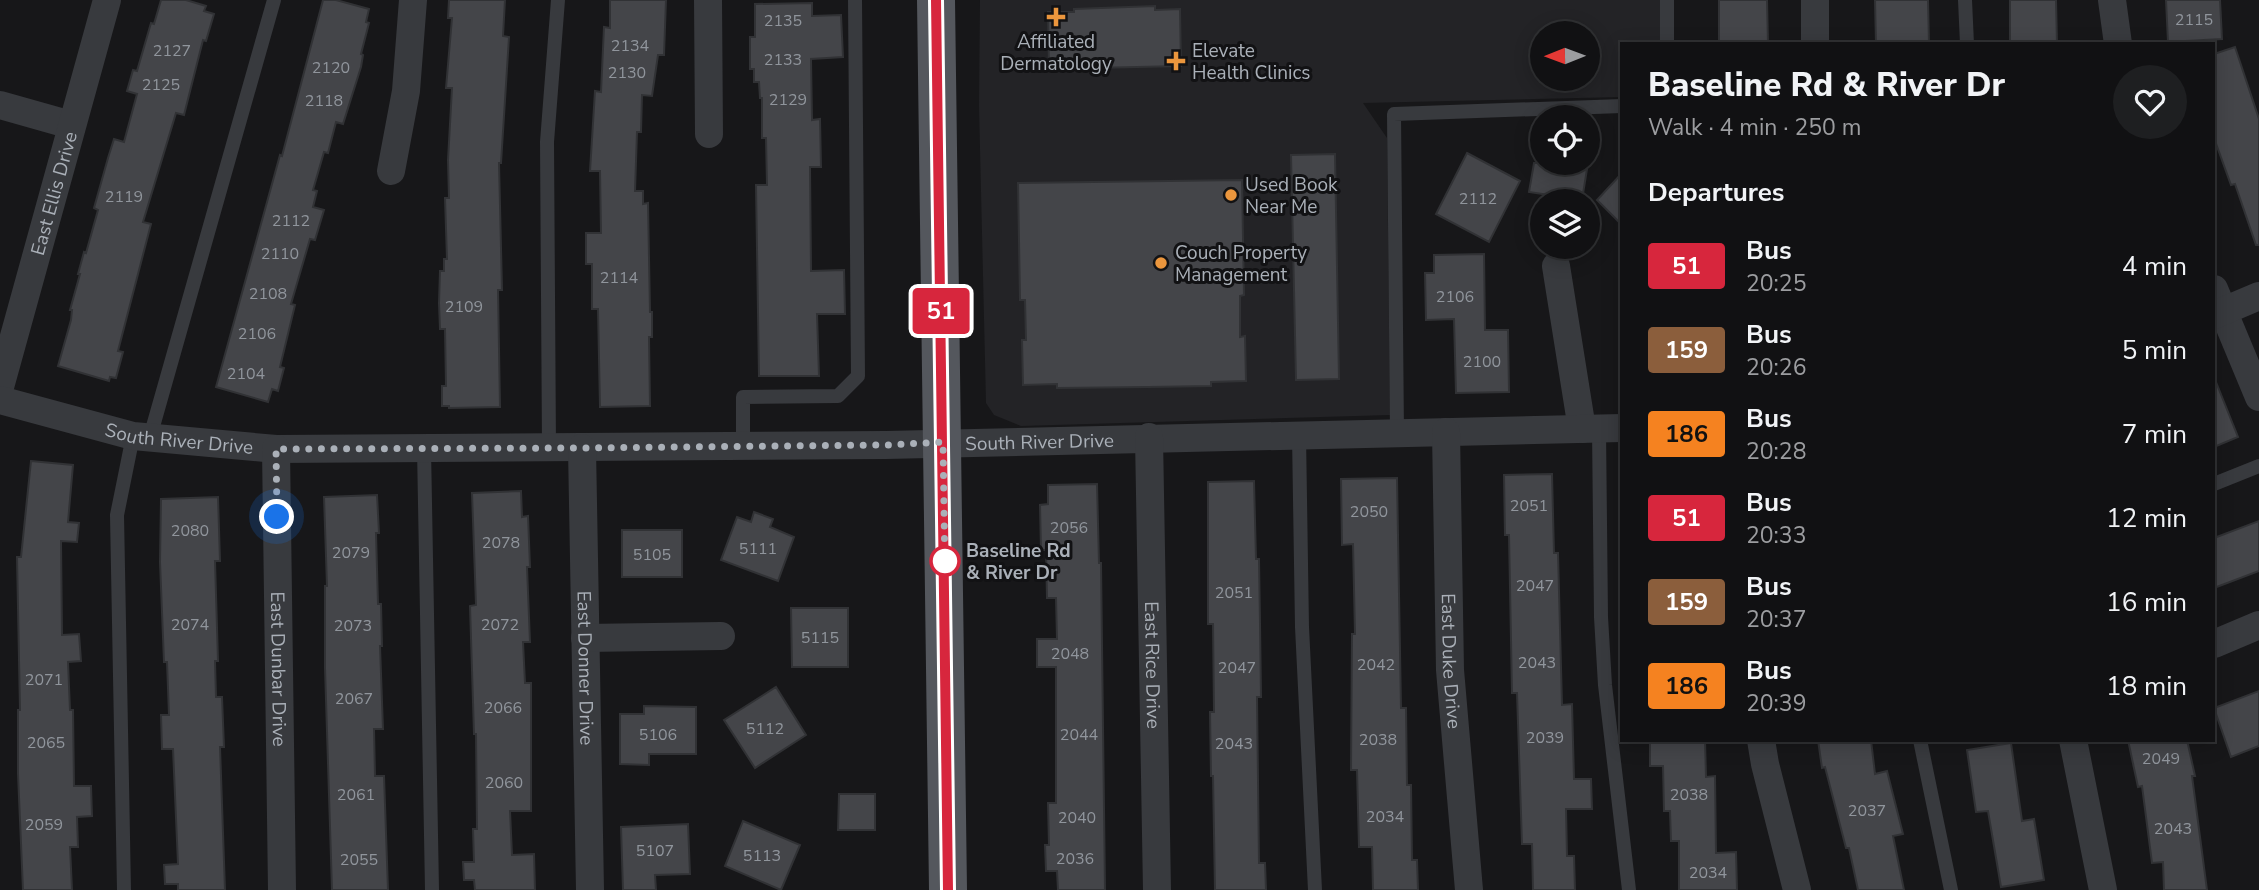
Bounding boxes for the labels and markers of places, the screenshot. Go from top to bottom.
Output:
marker: Affiliated Dermatology [1046,7,1066,27]
place label: Affiliated Dermatology [1000,29,1112,77]
place label: Elevate Health Clinics [1192,38,1310,86]
marker: Elevate Health Clinics [1166,51,1186,71]
place label: Used Book Near Me [1245,172,1338,220]
marker: Used Book Near Me [1223,187,1239,203]
place label: Couch Property Management [1175,240,1307,288]
marker: Couch Property Management [1153,255,1169,271]
place label: Baseline Rd & River Dr [966,538,1071,586]
marker: Baseline Rd & River Dr [930,546,960,576]

